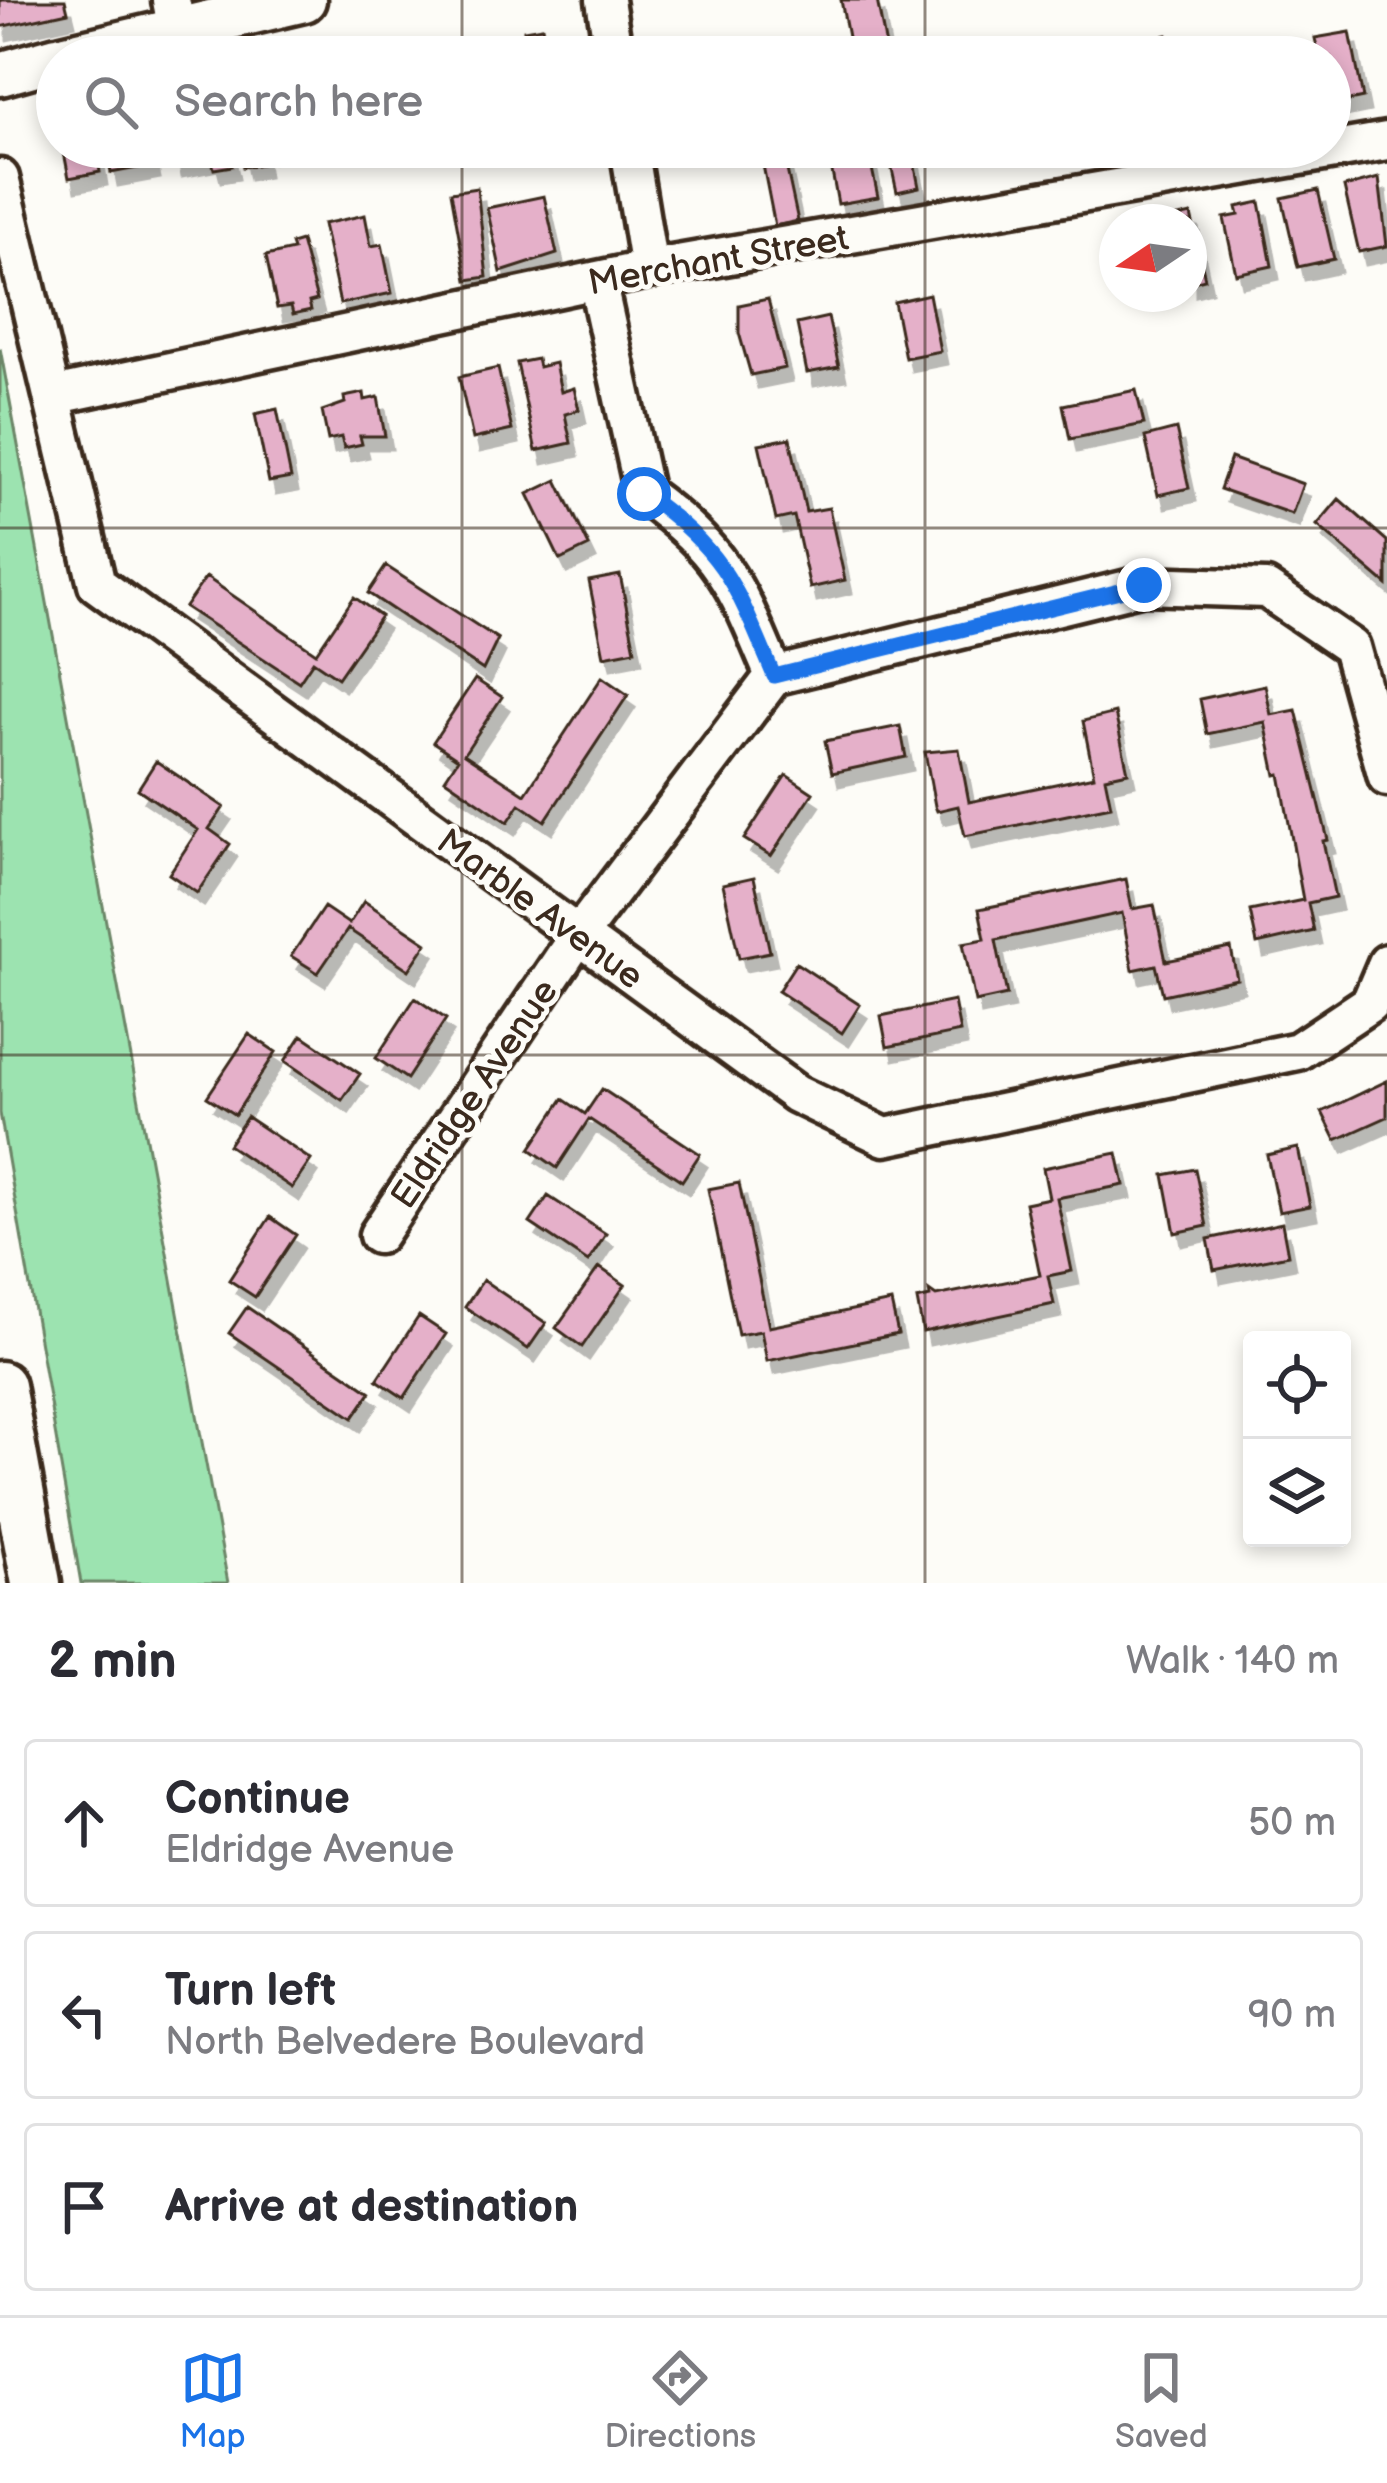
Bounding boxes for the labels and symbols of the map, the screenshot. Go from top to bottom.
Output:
north arrow [1099,204,1207,312]
street label: Merchant Street [585,217,852,305]
route start [617,467,671,521]
route end [1117,558,1171,612]
street label: Marble Avenue [428,821,651,999]
street label: Eldridge Avenue [383,972,568,1217]

